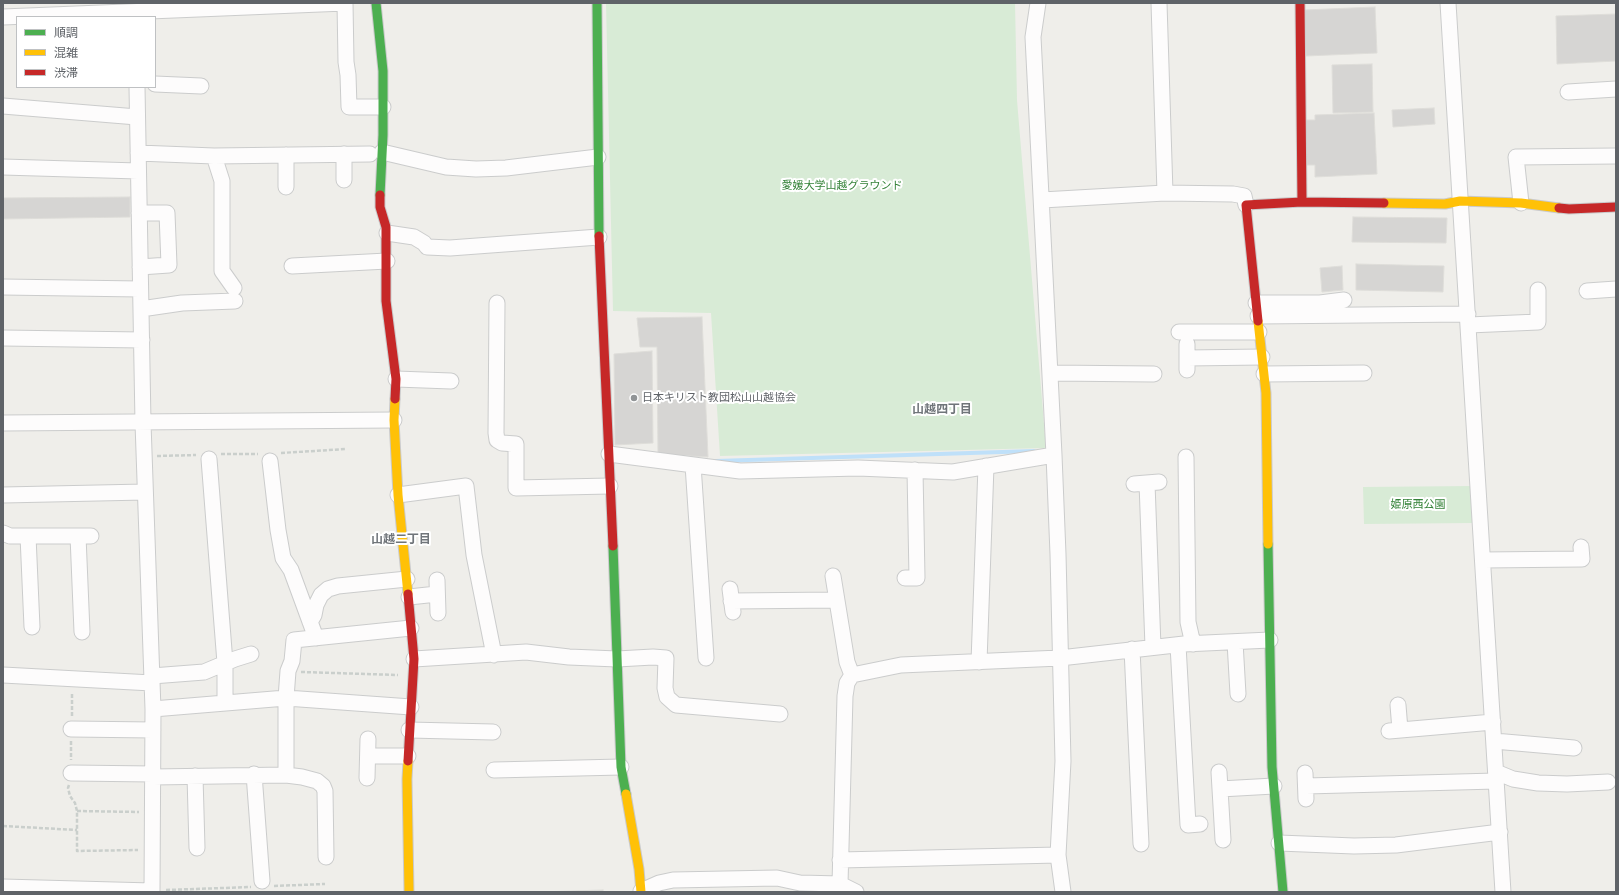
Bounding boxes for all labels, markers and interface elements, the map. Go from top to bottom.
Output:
legend [16,16,156,88]
text: 順調 [54,26,78,41]
text: 混雑 [54,46,78,61]
text: 渋滞 [54,66,78,81]
park label: 愛媛大学山越グラウンド [782,179,902,193]
place label: 日本キリスト教団松山山越協会 [642,391,796,405]
marker: 日本キリスト教団松山山越協会 [629,393,639,403]
district label: 山越四丁目 [912,403,972,417]
park label: 姫原西公園 [1391,498,1445,512]
district label: 山越二丁目 [371,533,431,547]

